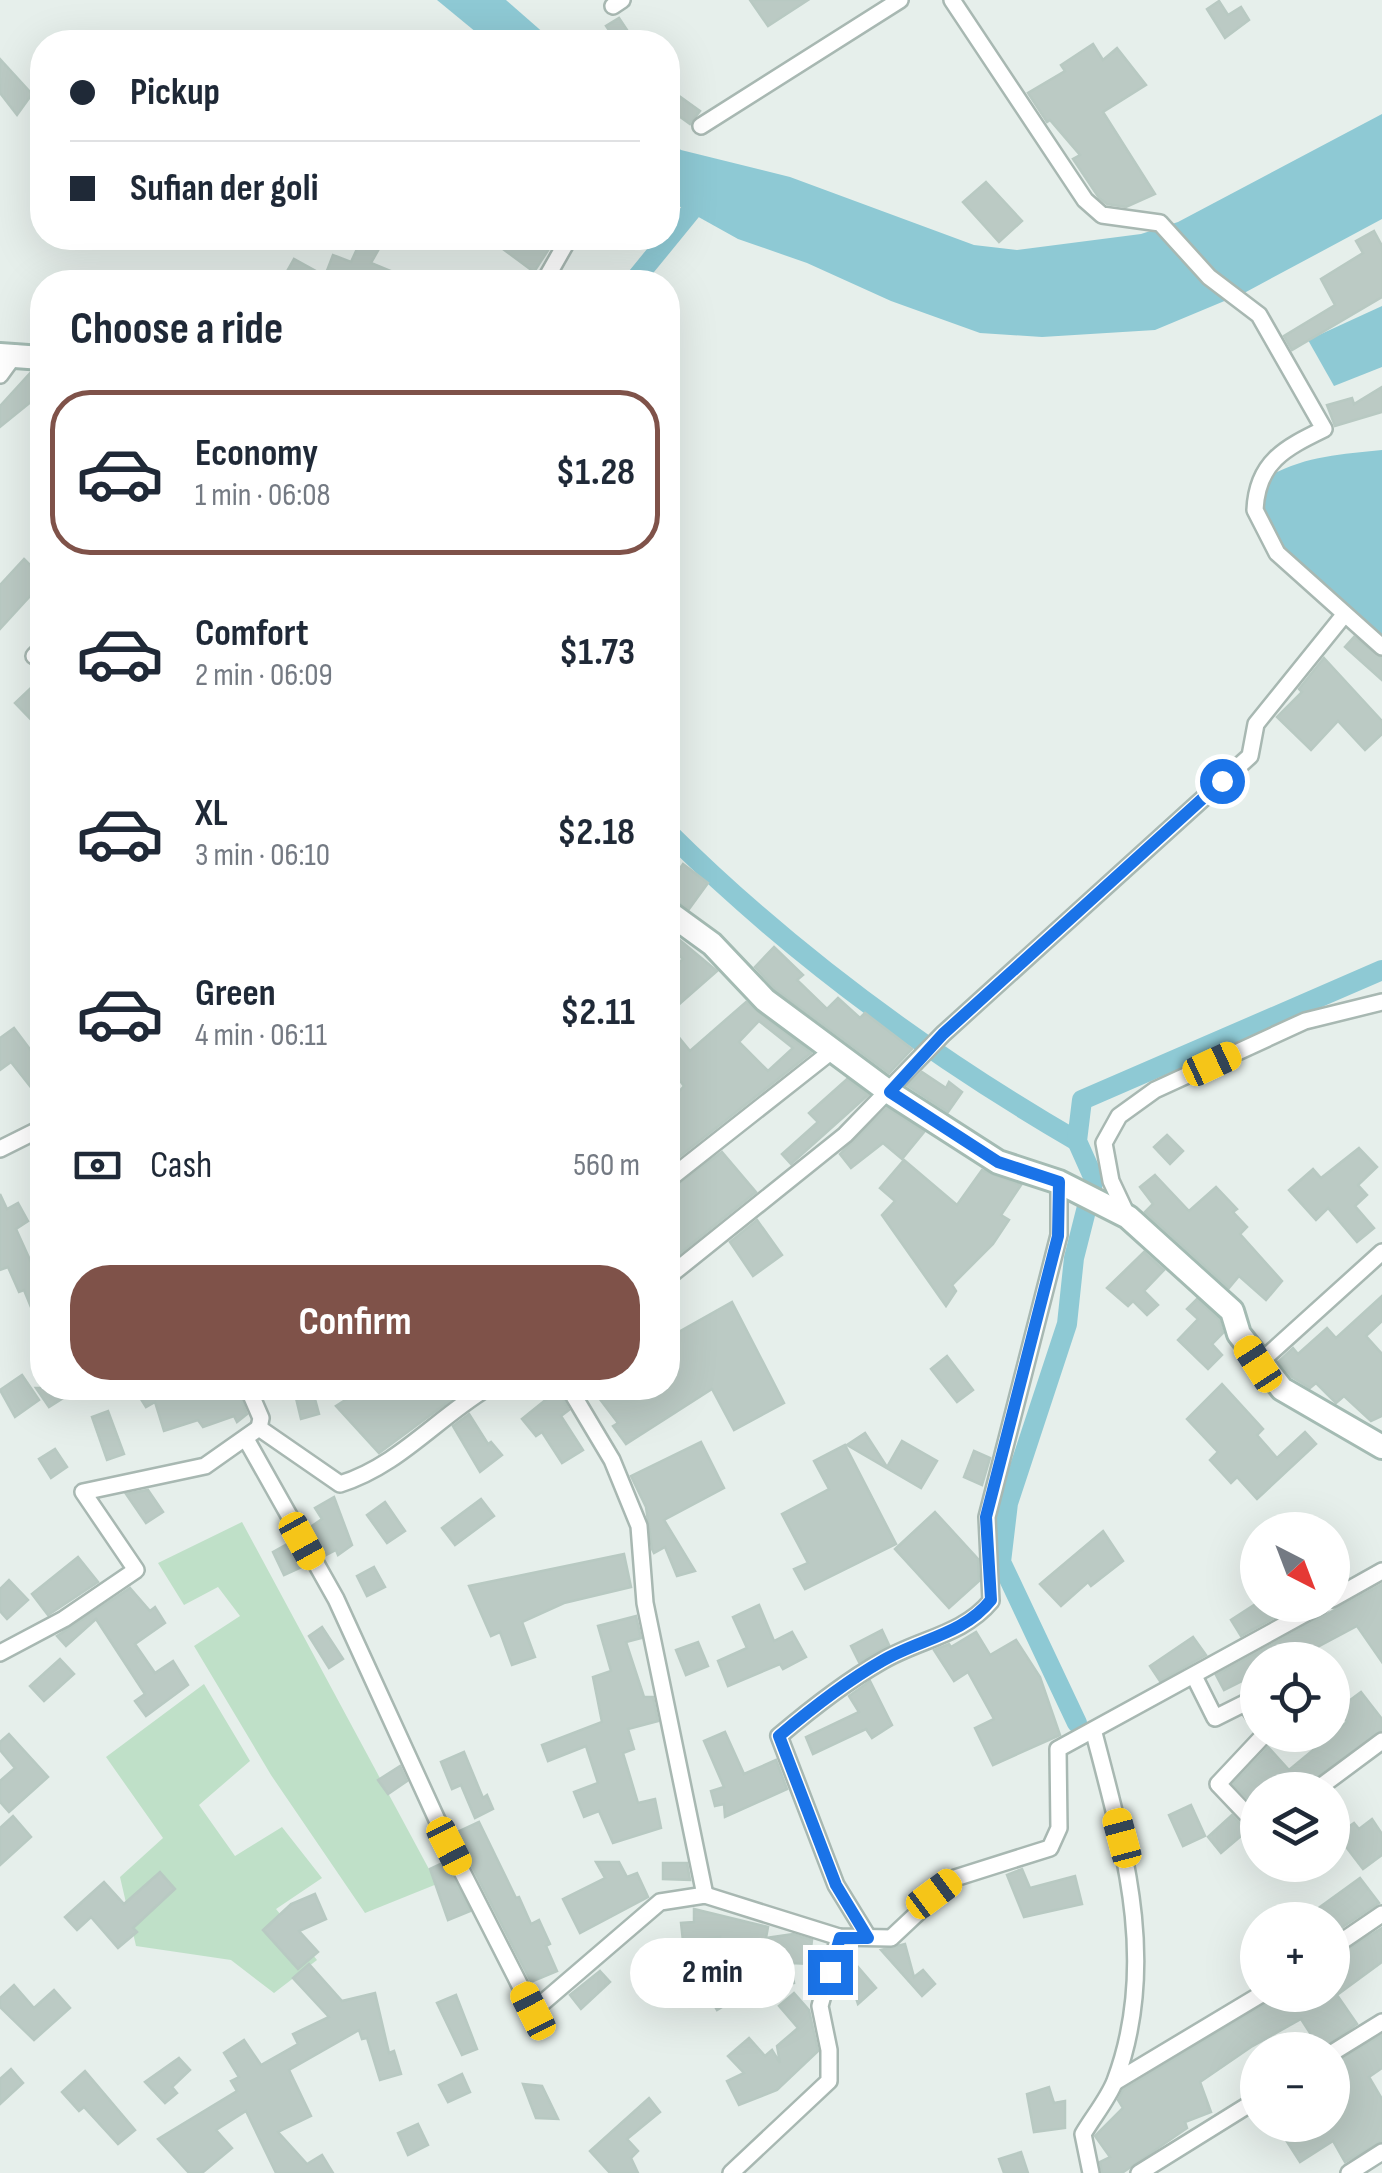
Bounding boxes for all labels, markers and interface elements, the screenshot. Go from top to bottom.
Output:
text: Pickup [130,70,220,115]
text: Sufian der goli [130,166,319,211]
text: Choose a ride [70,302,283,357]
icon: car [75,428,165,518]
text: Economy [195,431,318,476]
text: $1.28 [556,450,635,495]
text: 1 min · 06:08 [195,476,331,515]
icon: car [75,608,165,698]
text: Comfort [195,611,309,656]
text: $1.73 [559,630,635,675]
text: 2 min · 06:09 [195,656,333,695]
route start [1200,759,1245,804]
icon: car [75,788,165,878]
text: XL [195,791,228,836]
text: $2.18 [557,810,635,855]
text: 3 min · 06:10 [195,836,330,875]
icon: car [75,968,165,1058]
text: Green [195,971,276,1016]
text: $2.11 [560,990,635,1035]
text: 4 min · 06:11 [195,1016,327,1055]
car [1178,1038,1246,1090]
icon: cash [70,1138,125,1193]
text: Cash [150,1143,212,1188]
text: 560 m [573,1146,640,1185]
button: Confirm [70,1265,640,1380]
car [1229,1331,1287,1397]
car [274,1507,330,1575]
north arrow [1240,1512,1350,1622]
map controls [1240,1512,1350,2142]
button: locate [1240,1642,1350,1752]
button: layers [1240,1772,1350,1882]
car [1100,1805,1144,1871]
car [422,1812,476,1880]
car [901,1864,967,1924]
button: + [1240,1902,1350,2012]
callout: 2 min [630,1937,795,2007]
route end [808,1950,853,1995]
text: 2 min [682,1953,743,1992]
car [506,1977,560,2045]
button: − [1240,2032,1350,2142]

